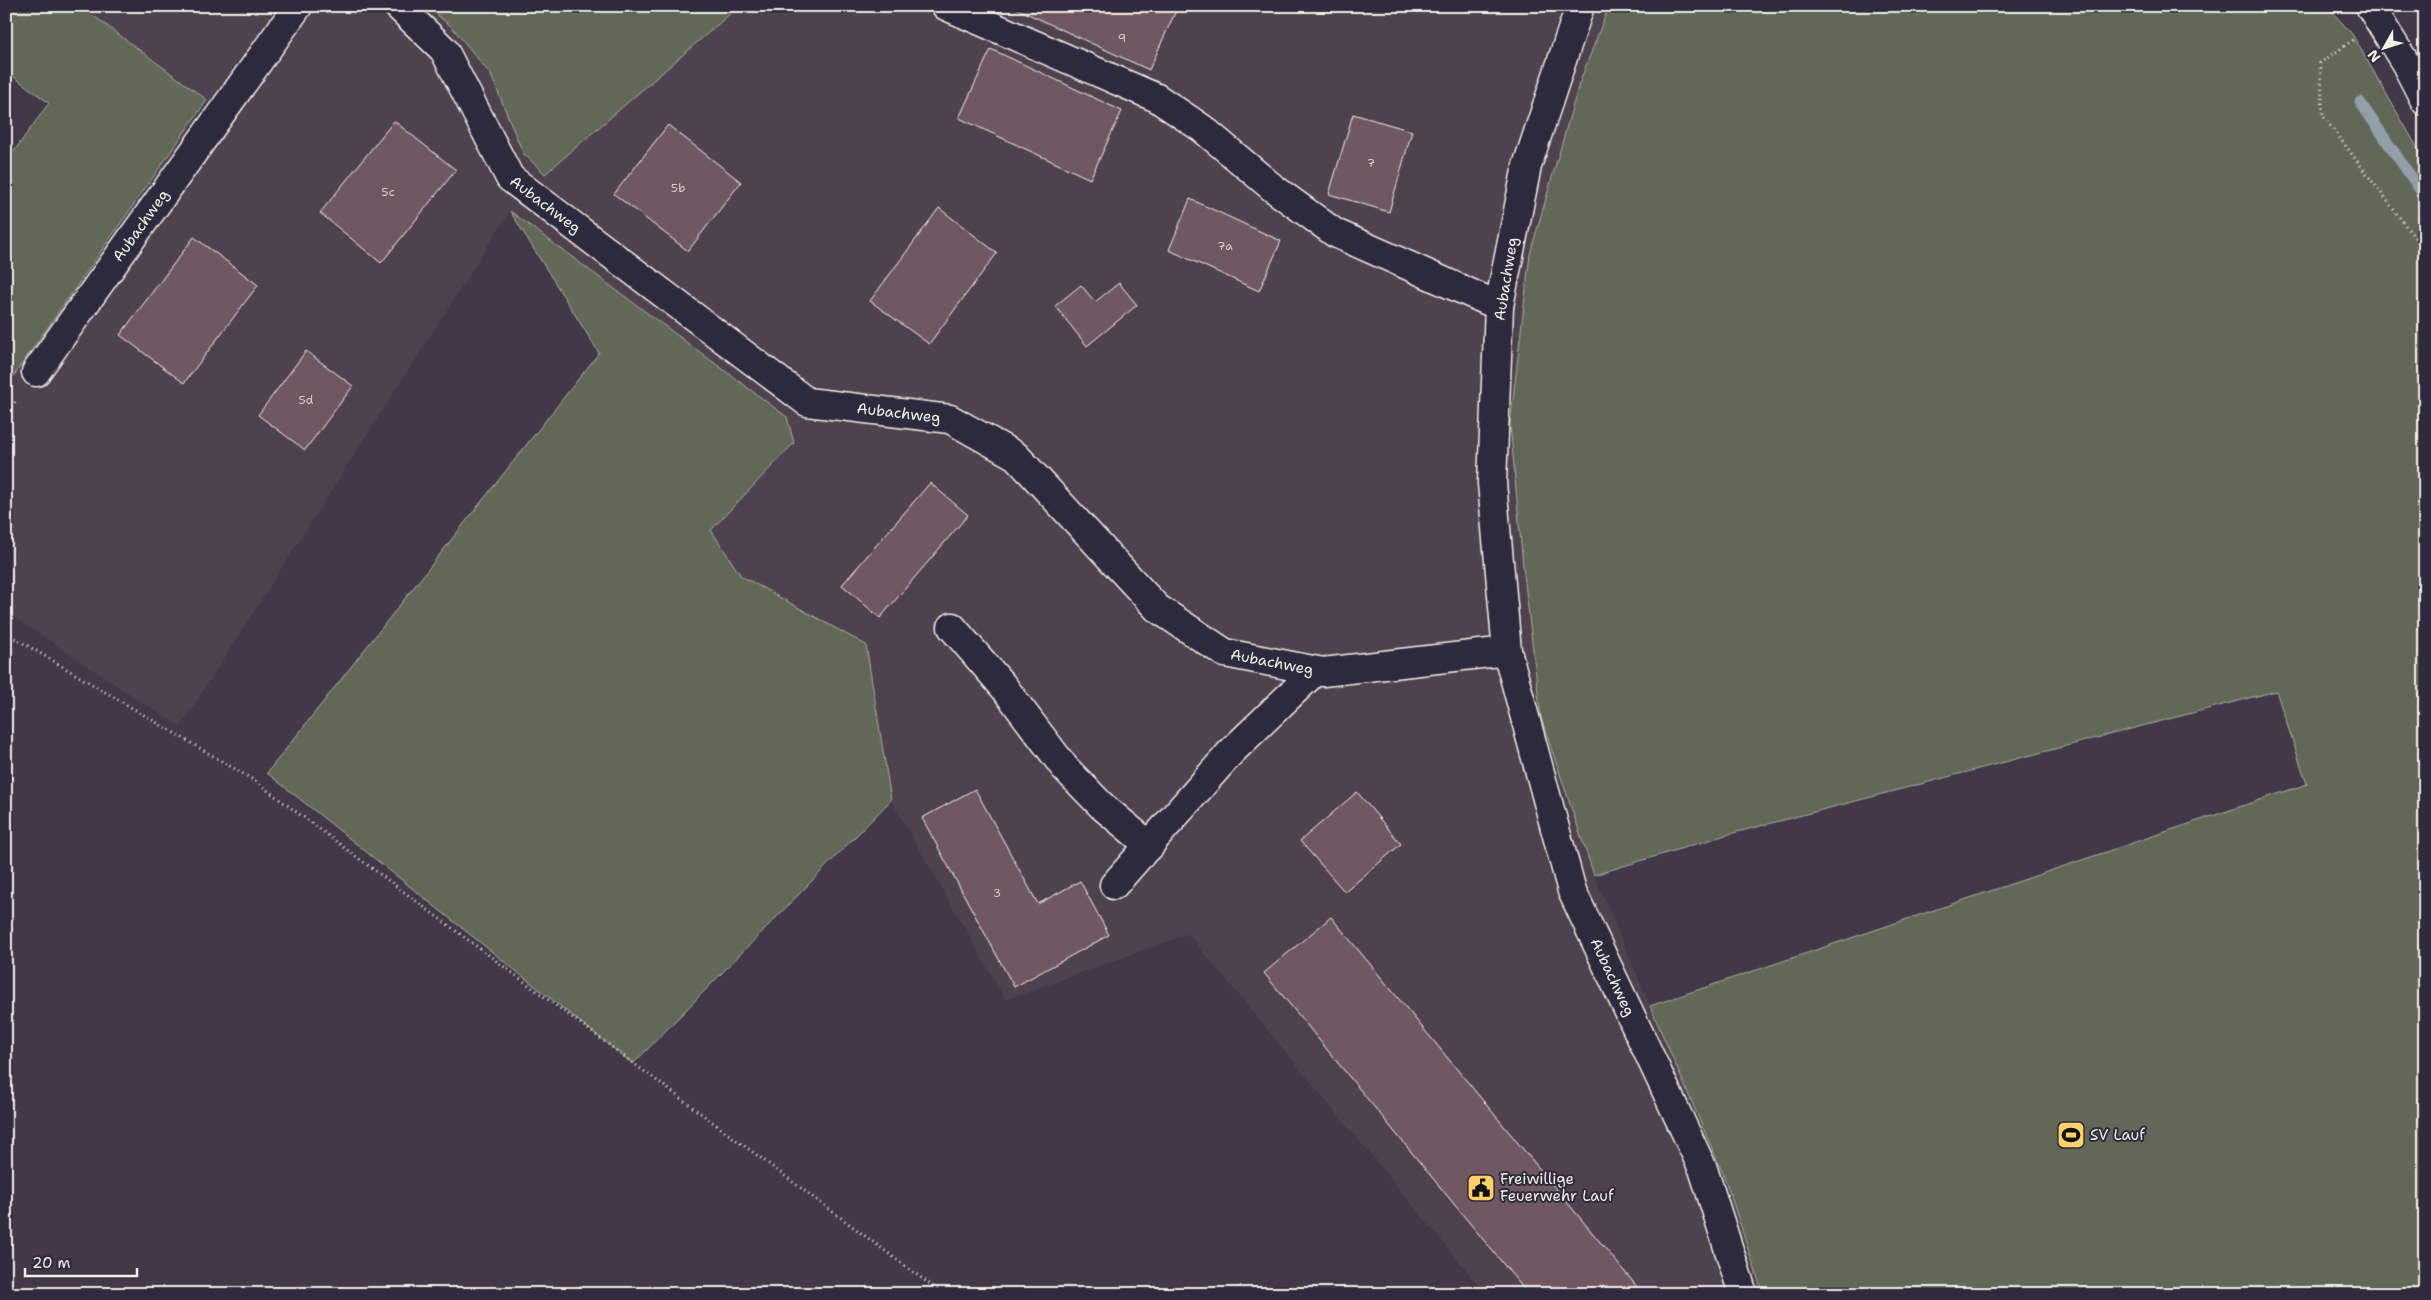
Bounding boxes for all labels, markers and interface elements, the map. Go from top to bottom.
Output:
north arrow [2358,22,2408,72]
house number: 9 [1118,30,1126,46]
text: N [2363,46,2384,66]
house number: 7 [1367,155,1375,171]
street label: Aubachweg [506,171,585,238]
house number: 5b [671,180,685,196]
house number: 5c [381,184,395,200]
street label: Aubachweg [108,186,173,266]
street label: Aubachweg [1490,236,1522,322]
house number: 7a [1217,238,1233,254]
house number: 5d [299,392,314,408]
street label: Aubachweg [856,398,942,428]
street label: Aubachweg [1229,644,1315,680]
house number: 3 [993,885,1001,901]
street label: Aubachweg [1586,935,1640,1019]
sports icon: SV Lauf [2056,1120,2086,1150]
place label: SV Lauf [2090,1125,2145,1145]
place label: Freiwillige Feuerwehr Lauf [1500,1169,1614,1206]
public building icon: Freiwillige Feuerwehr Lauf [1466,1173,1496,1203]
scale bar [25,1245,138,1277]
text: 20 m [32,1253,71,1273]

